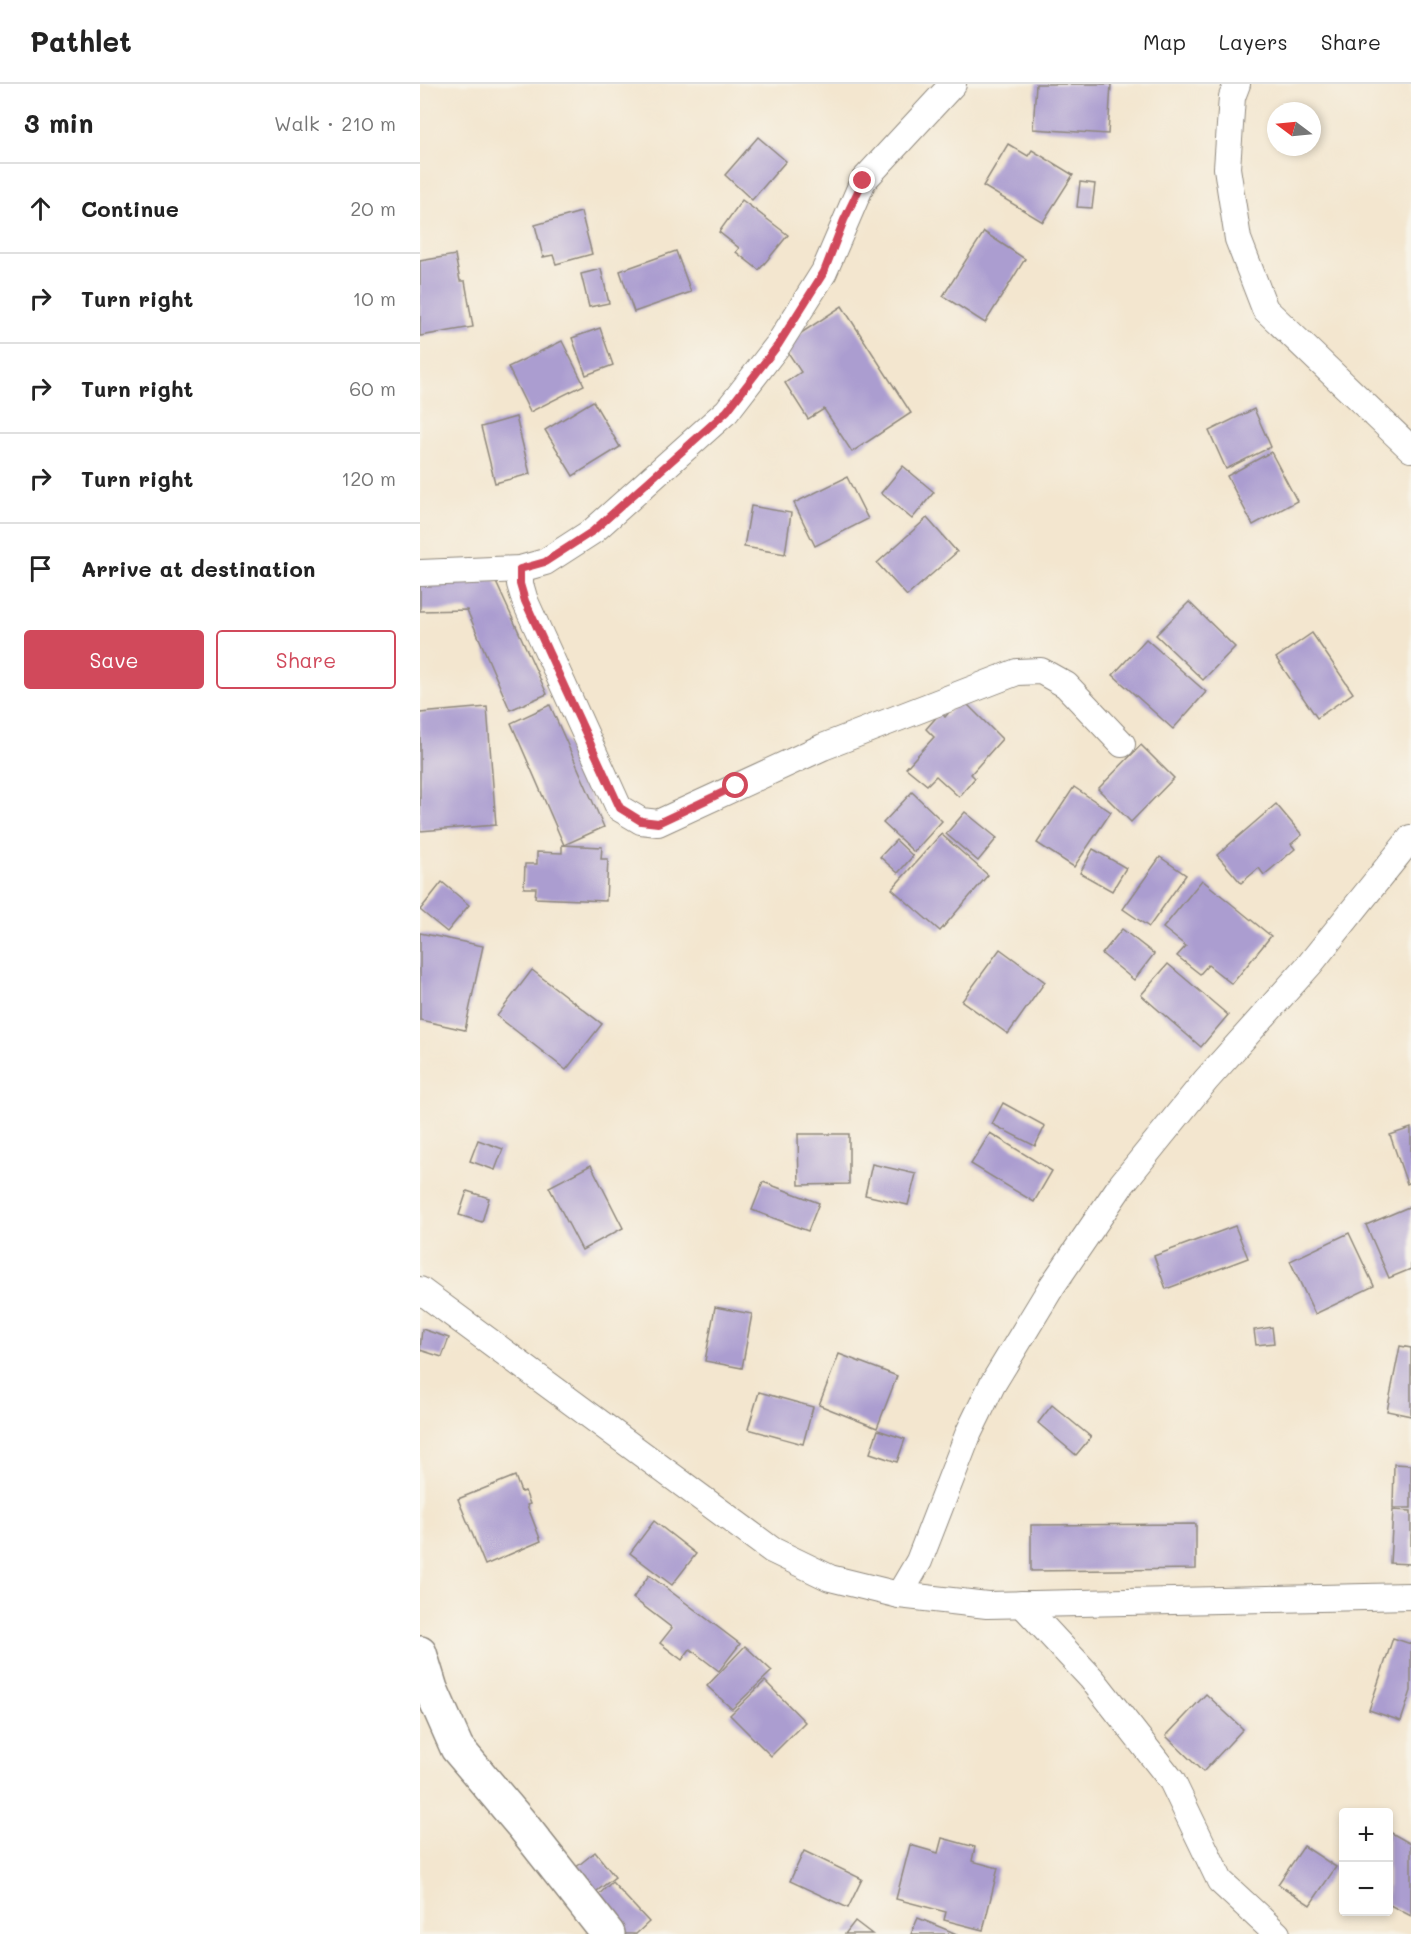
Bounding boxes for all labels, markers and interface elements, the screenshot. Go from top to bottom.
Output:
text: Pathlet [30,23,132,59]
text: Map [1143,28,1186,55]
text: Layers [1219,28,1288,55]
text: Share [1321,28,1381,55]
north arrow [1267,102,1321,156]
text: 3 min [24,106,93,140]
text: Walk · 210 m [274,110,396,136]
route end [849,167,875,193]
icon: ahead [24,192,57,225]
text: Continue [81,194,179,223]
text: 20 m [350,195,396,221]
icon: right [24,282,57,315]
text: Turn right [81,284,193,313]
text: 10 m [352,285,396,311]
icon: right [24,372,57,405]
text: Turn right [81,374,193,403]
text: 60 m [349,375,396,401]
icon: right [24,462,57,495]
text: Turn right [81,464,193,493]
text: 120 m [341,465,396,491]
icon: arrive [24,552,57,585]
text: Arrive at destination [81,554,316,583]
button: Save [24,630,204,689]
button: Share [216,630,396,689]
route start [722,772,748,798]
map controls [1339,1808,1393,1916]
button: + [1339,1808,1393,1862]
button: − [1339,1862,1393,1916]

